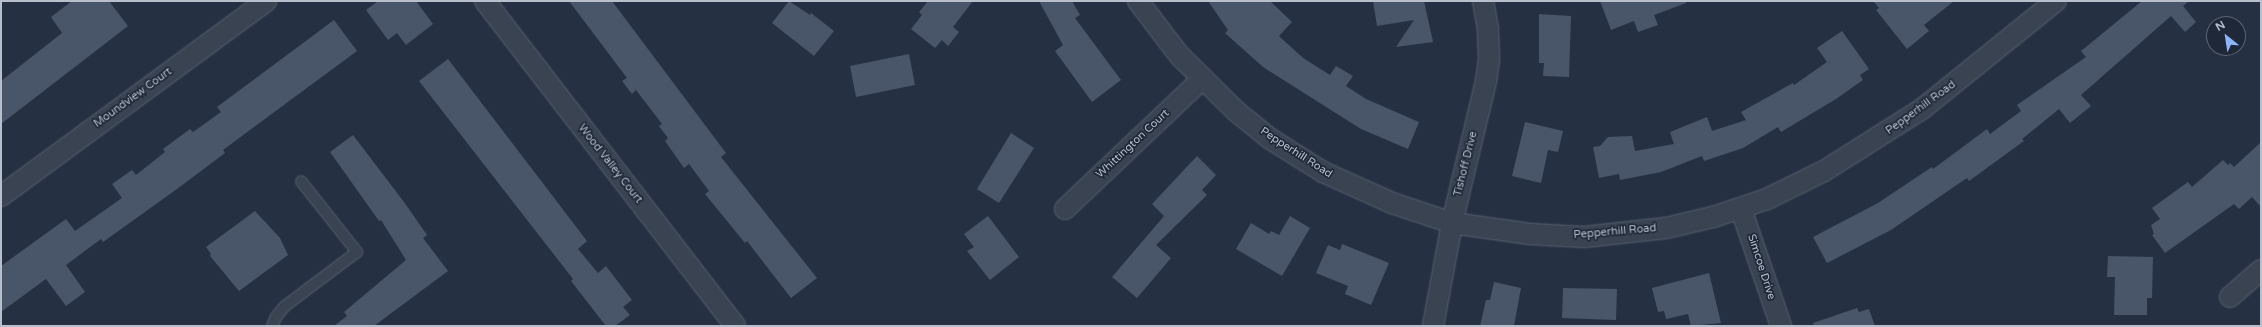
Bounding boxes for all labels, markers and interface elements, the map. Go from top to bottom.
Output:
north arrow [2206,16,2246,56]
text: N [2213,18,2227,34]
street label: Moundview Court [91,65,175,131]
street label: Pepperhill Road [1883,78,1959,138]
street label: Whittington Court [1094,107,1172,181]
street label: Wood Valley Court [575,122,645,206]
street label: Pepperhill Road [1258,125,1334,181]
street label: Tishoff Drive [1452,130,1480,198]
street label: Pepperhill Road [1573,222,1657,242]
street label: Simcoe Drive [1744,233,1778,301]

